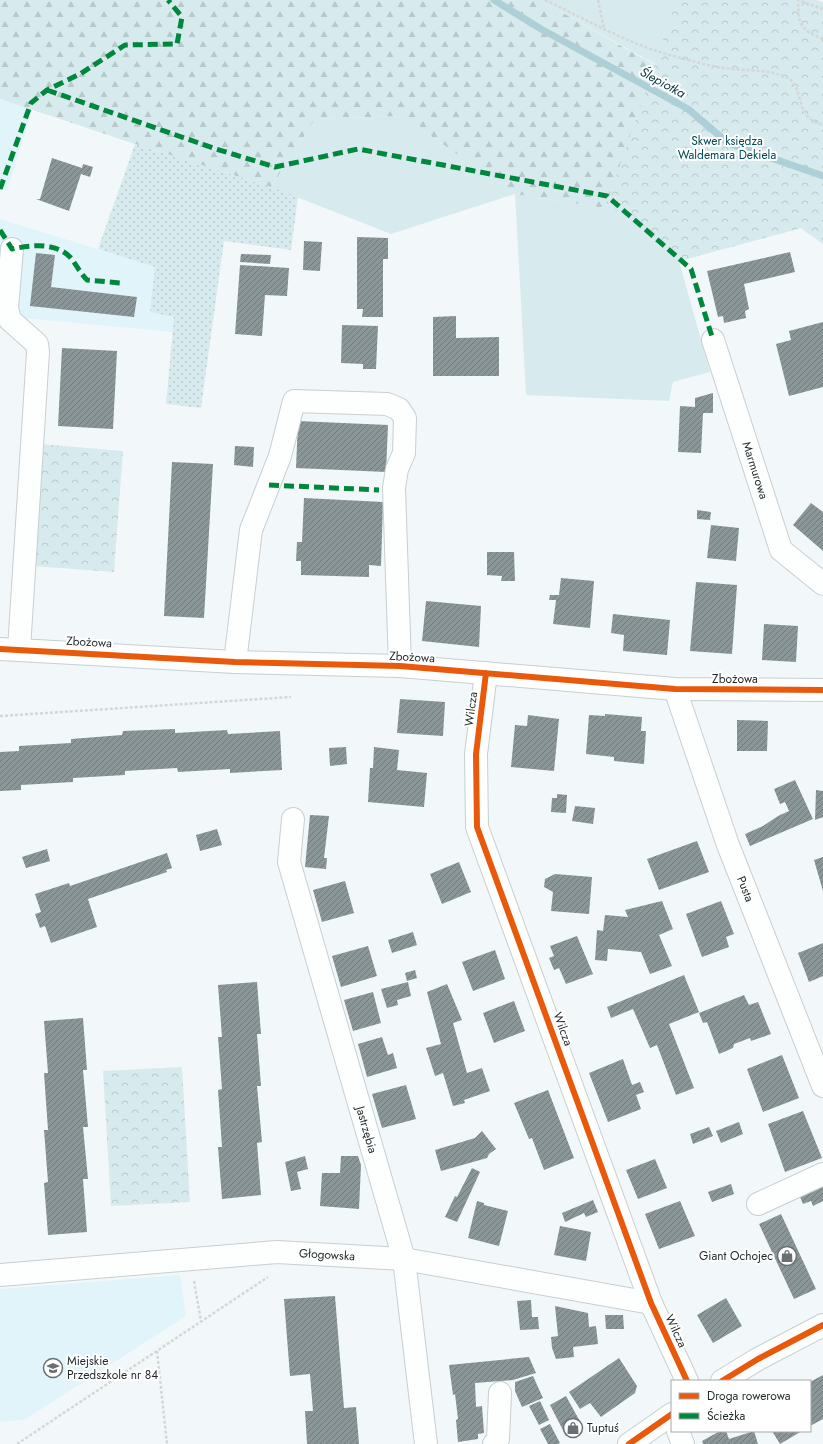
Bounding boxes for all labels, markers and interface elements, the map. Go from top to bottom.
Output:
water label: Ślepiotka [637,62,689,103]
park label: Skwer księdza Waldemara Dekiela [678,132,776,164]
street label: Marmurowa [737,439,773,502]
street label: Zbożowa [66,632,113,652]
street label: Zbożowa [389,647,436,667]
street label: Zbożowa [712,670,758,688]
street label: Wilcza [460,690,482,727]
street label: Pusta [732,873,759,905]
street label: Wilcza [549,1010,577,1049]
street label: Jastrzębia [351,1102,382,1156]
street label: Głogowska [299,1244,356,1265]
shop icon: Giant Ochojec [776,1245,798,1267]
place label: Giant Ochojec [699,1247,773,1265]
street label: Wilcza [660,1311,692,1351]
place label: Miejskie Przedszkole nr 84 [67,1352,158,1384]
school or university icon: Miejskie Przedszkole nr 84 [42,1357,64,1379]
legend [671,1380,811,1432]
text: Droga rowerowa [707,1387,791,1405]
text: Ścieżka [707,1407,745,1425]
shop icon: Tuptuś [562,1417,584,1439]
place label: Tuptuś [587,1419,619,1437]

